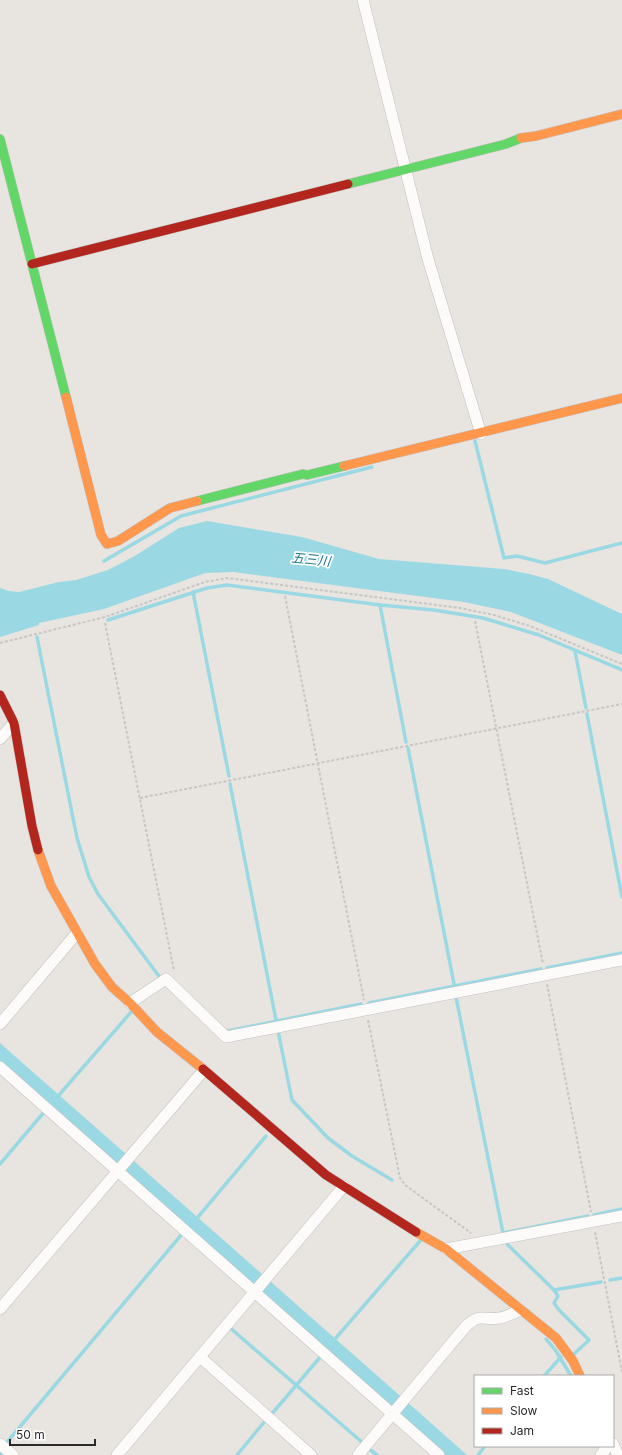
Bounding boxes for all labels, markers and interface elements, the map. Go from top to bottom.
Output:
water label: 五三川 [291,549,333,569]
legend [474,1375,614,1447]
text: Fast [510,1383,534,1398]
text: Slow [510,1403,538,1418]
scale bar [10,1421,95,1447]
text: Jam [510,1423,534,1438]
text: 50 m [16,1427,45,1442]

